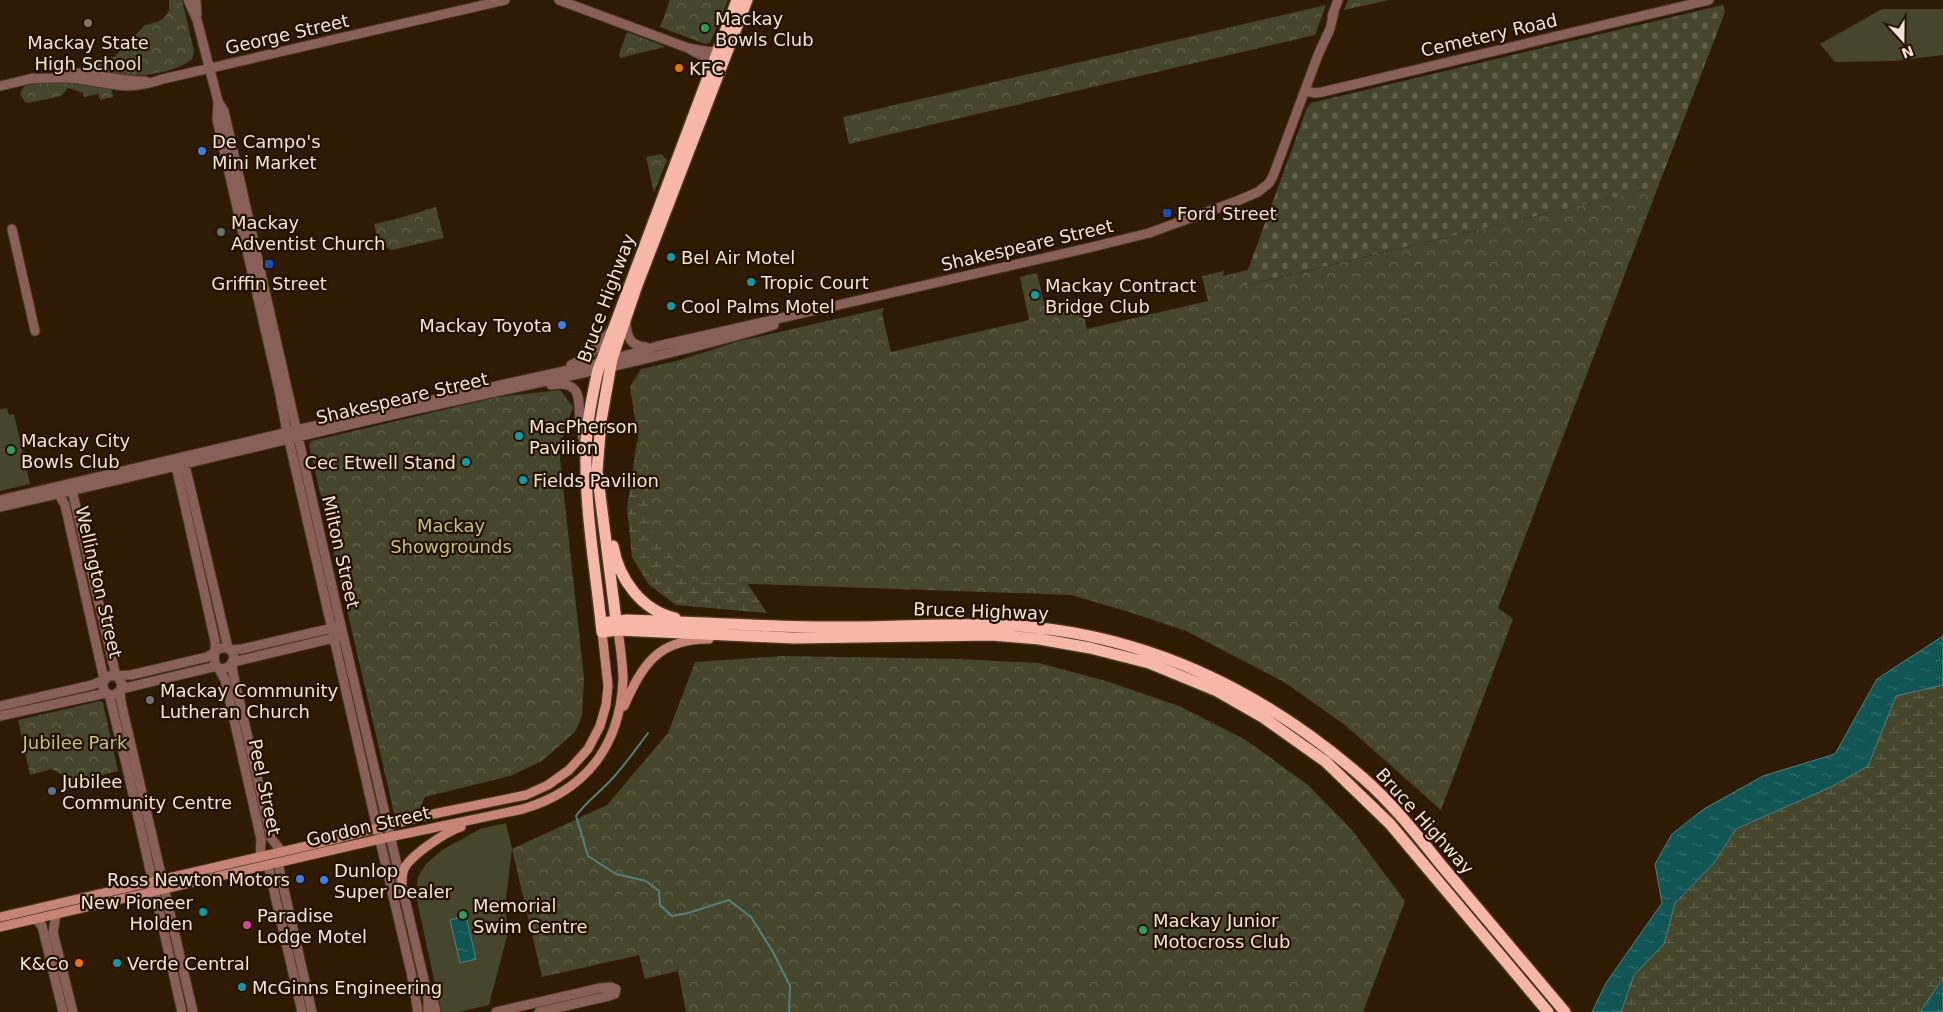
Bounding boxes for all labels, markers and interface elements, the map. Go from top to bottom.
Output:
place label: Mackay Bowls Club [715,8,814,50]
street label: Cemetery Road [1419,9,1559,61]
street label: George Street [223,10,351,58]
north arrow [1878,15,1928,65]
marker: Mackay State High School [82,17,94,29]
marker: Mackay Bowls Club [699,22,711,34]
place label: Mackay State High School [27,32,149,74]
text: N [1899,43,1916,62]
place label: KFC [689,58,724,79]
marker: KFC [673,62,685,74]
place label: De Campo's Mini Market [212,131,321,173]
marker: De Campo's Mini Market [196,145,208,157]
place label: Ford Street [1177,203,1277,224]
marker: Ford Street [1161,207,1173,219]
place label: Mackay Adventist Church [231,212,385,254]
street label: Shakespeare Street [939,215,1115,275]
marker: Mackay Adventist Church [215,226,227,238]
street label: Bruce Highway [573,230,639,365]
place label: Bel Air Motel [681,247,795,268]
marker: Bel Air Motel [665,251,677,263]
marker: Griffin Street [263,258,275,270]
place label: Tropic Court [760,272,869,293]
place label: Griffin Street [211,273,327,294]
place label: Mackay Contract Bridge Club [1045,275,1196,317]
marker: Tropic Court [745,276,757,288]
marker: Mackay Contract Bridge Club [1029,289,1041,301]
place label: Cool Palms Motel [681,296,835,317]
marker: Cool Palms Motel [665,300,677,312]
place label: Mackay Toyota [419,315,552,336]
marker: Mackay Toyota [556,319,568,331]
street label: Shakespeare Street [314,368,490,428]
place label: MacPherson Pavilion [529,416,638,458]
place label: Mackay City Bowls Club [21,430,131,472]
marker: MacPherson Pavilion [513,430,525,442]
marker: Mackay City Bowls Club [5,444,17,456]
place label: Cec Etwell Stand [304,452,456,473]
marker: Cec Etwell Stand [460,456,472,468]
place label: Fields Pavilion [533,470,659,491]
marker: Fields Pavilion [517,474,529,486]
street label: Milton Street [318,493,364,611]
street label: Wellington Street [71,504,127,660]
park label: Mackay Showgrounds [390,515,512,557]
street label: Bruce Highway [913,598,1049,624]
place label: Mackay Community Lutheran Church [160,680,338,722]
marker: Mackay Community Lutheran Church [144,694,156,706]
park label: Jubilee Park [22,732,128,753]
street label: Peel Street [245,737,285,837]
street label: Bruce Highway [1372,764,1478,879]
place label: Jubilee Community Centre [61,771,232,813]
marker: Jubilee Community Centre [46,785,58,797]
street label: Gordon Street [304,802,432,850]
place label: Dunlop Super Dealer [334,860,452,902]
place label: Ross Newton Motors [107,869,290,890]
marker: Ross Newton Motors [294,873,306,885]
marker: Dunlop Super Dealer [318,874,330,886]
place label: New Pioneer Holden [81,892,194,934]
place label: Memorial Swim Centre [473,895,588,937]
place label: Paradise Lodge Motel [257,905,367,947]
marker: New Pioneer Holden [197,906,209,918]
marker: Memorial Swim Centre [457,909,469,921]
place label: Mackay Junior Motocross Club [1153,910,1290,952]
marker: Paradise Lodge Motel [241,919,253,931]
marker: Mackay Junior Motocross Club [1137,924,1149,936]
place label: K&Co [20,953,69,974]
place label: Verde Central [127,953,250,974]
marker: K&Co [73,957,85,969]
marker: Verde Central [111,957,123,969]
place label: McGinns Engineering [252,977,442,998]
marker: McGinns Engineering [236,981,248,993]

